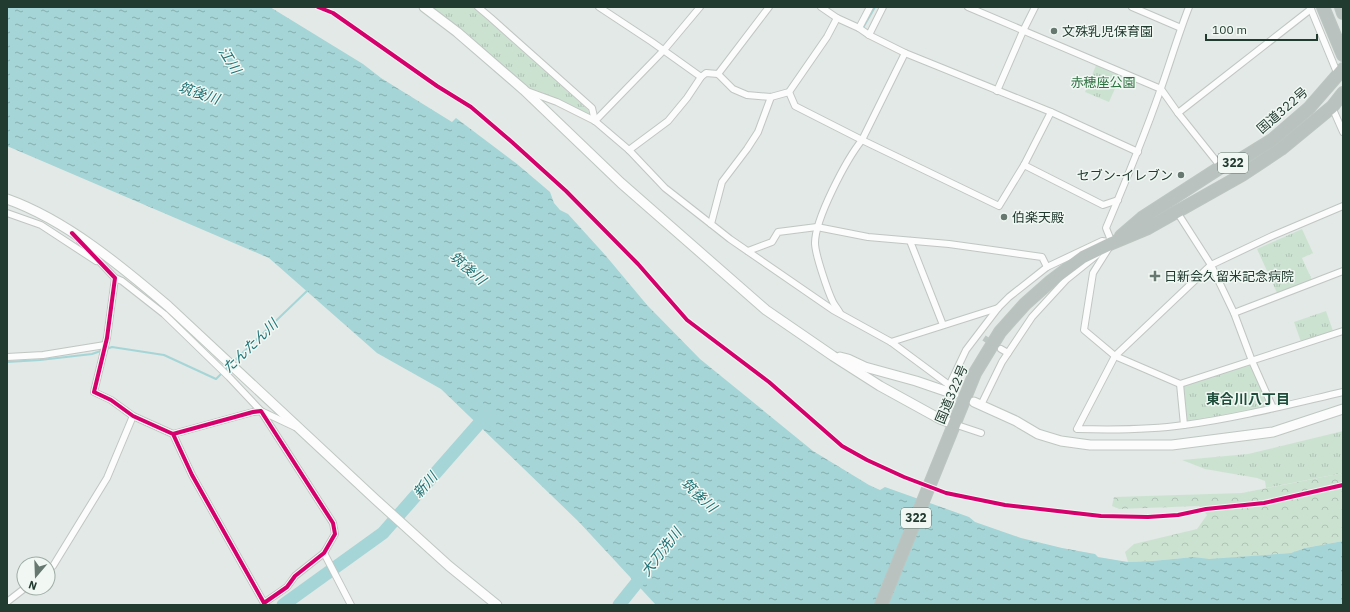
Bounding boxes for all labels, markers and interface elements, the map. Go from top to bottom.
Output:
scale bar [1206,16,1317,42]
text: 100 m [1212,22,1247,37]
place label: 文殊乳児保育園 [1062,23,1153,40]
marker: 文殊乳児保育園 [1049,26,1059,36]
water label: 江川 [215,43,246,78]
park label: 赤穂座公園 [1070,74,1136,91]
water label: 筑後川 [176,78,224,109]
street label: 国道322号 [1253,83,1311,137]
road number: 322 [1218,153,1248,173]
place label: セブン-イレブン [1077,167,1173,184]
marker: セブン-イレブン [1176,170,1186,180]
place label: 伯楽天殿 [1012,209,1064,226]
marker: 伯楽天殿 [999,212,1009,222]
water label: 筑後川 [446,247,491,290]
place label: 日新会久留米記念病院 [1164,268,1294,285]
marker: 日新会久留米記念病院 [1149,270,1161,282]
water label: たんたん川 [219,314,283,377]
street label: 国道322号 [931,362,971,426]
district label: 東合川八丁目 [1206,390,1290,408]
water label: 新川 [409,467,442,501]
water label: 筑後川 [678,474,722,517]
road number: 322 [901,508,931,528]
water label: 大刀洗川 [637,523,687,580]
north arrow [16,556,56,596]
text: N [27,578,39,593]

